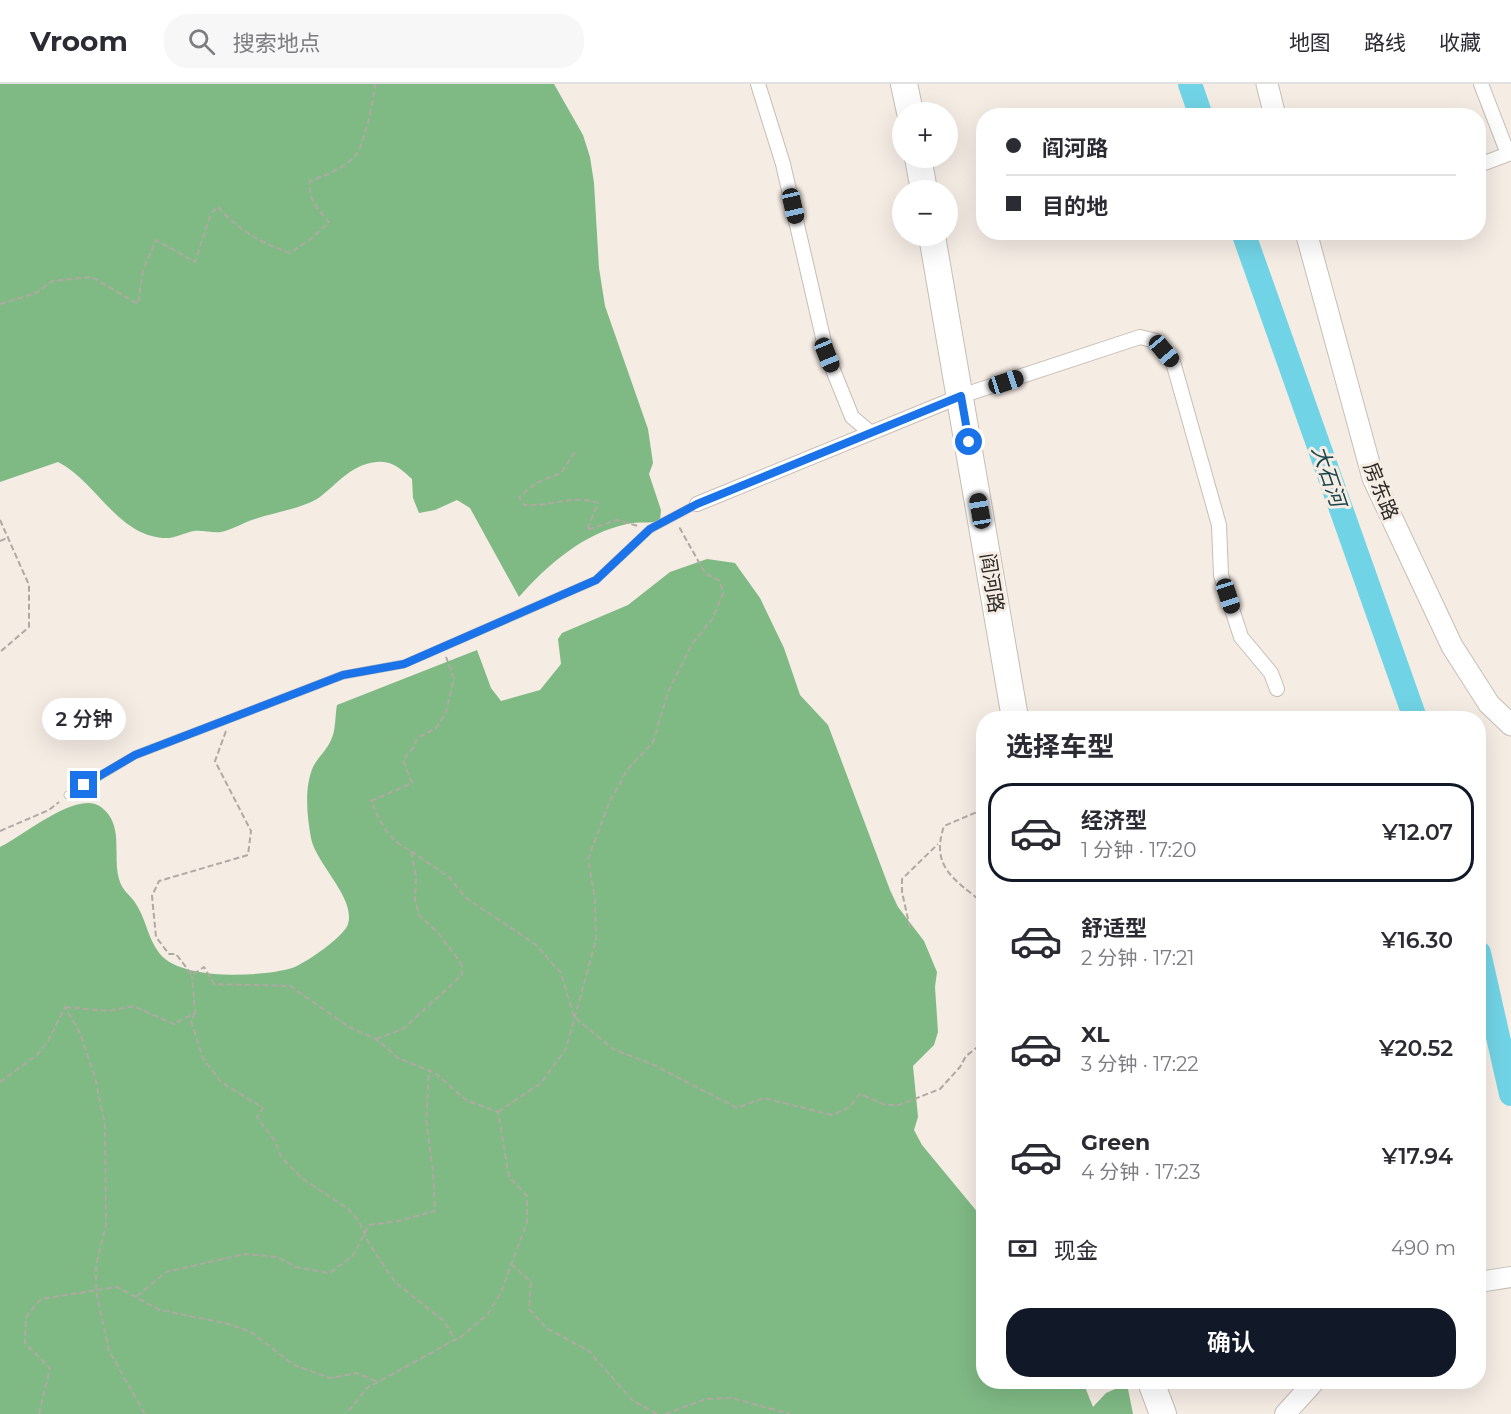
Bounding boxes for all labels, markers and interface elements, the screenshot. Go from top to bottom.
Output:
search box [164,14,584,68]
text: Vroom [30,24,128,58]
icon: search [185,25,218,58]
text: 搜索地点 [233,30,321,57]
text: 地图 [1289,30,1331,55]
text: 路线 [1364,30,1406,55]
text: 收藏 [1439,30,1481,55]
map controls [892,102,958,246]
button: + [892,102,958,168]
text: 阎河路 [1042,135,1108,162]
button: − [892,180,958,246]
car [780,186,806,226]
text: 目的地 [1042,193,1108,220]
car [1146,331,1182,371]
car [812,335,842,375]
car [986,368,1026,396]
route start [955,428,982,455]
water label: 大石河 [1307,442,1352,514]
street label: 房东路 [1359,459,1403,523]
car [968,492,992,530]
street label: 阎河路 [975,551,1009,615]
car [1214,576,1242,616]
callout: 2 分钟 [42,698,126,740]
text: 2 分钟 [55,707,113,731]
text: 选择车型 [1006,730,1114,763]
route end [70,771,97,798]
icon: car [1009,806,1063,860]
text: 经济型 [1081,807,1147,834]
text: ¥12.07 [1382,819,1453,846]
text: 1 分钟 · 17:20 [1081,838,1196,862]
icon: car [1009,914,1063,968]
text: 舒适型 [1081,915,1147,942]
text: ¥16.30 [1381,927,1453,954]
text: 2 分钟 · 17:21 [1081,946,1195,970]
text: XL [1081,1021,1110,1048]
icon: car [1009,1022,1063,1076]
text: ¥20.52 [1379,1035,1453,1062]
text: 3 分钟 · 17:22 [1081,1052,1199,1076]
text: Green [1081,1129,1150,1156]
icon: car [1009,1130,1063,1184]
text: ¥17.94 [1382,1143,1453,1170]
text: 4 分钟 · 17:23 [1081,1160,1200,1184]
icon: cash [1006,1232,1039,1265]
text: 490 m [1391,1236,1456,1260]
text: 现金 [1054,1237,1098,1264]
button: 确认 [1006,1308,1456,1377]

